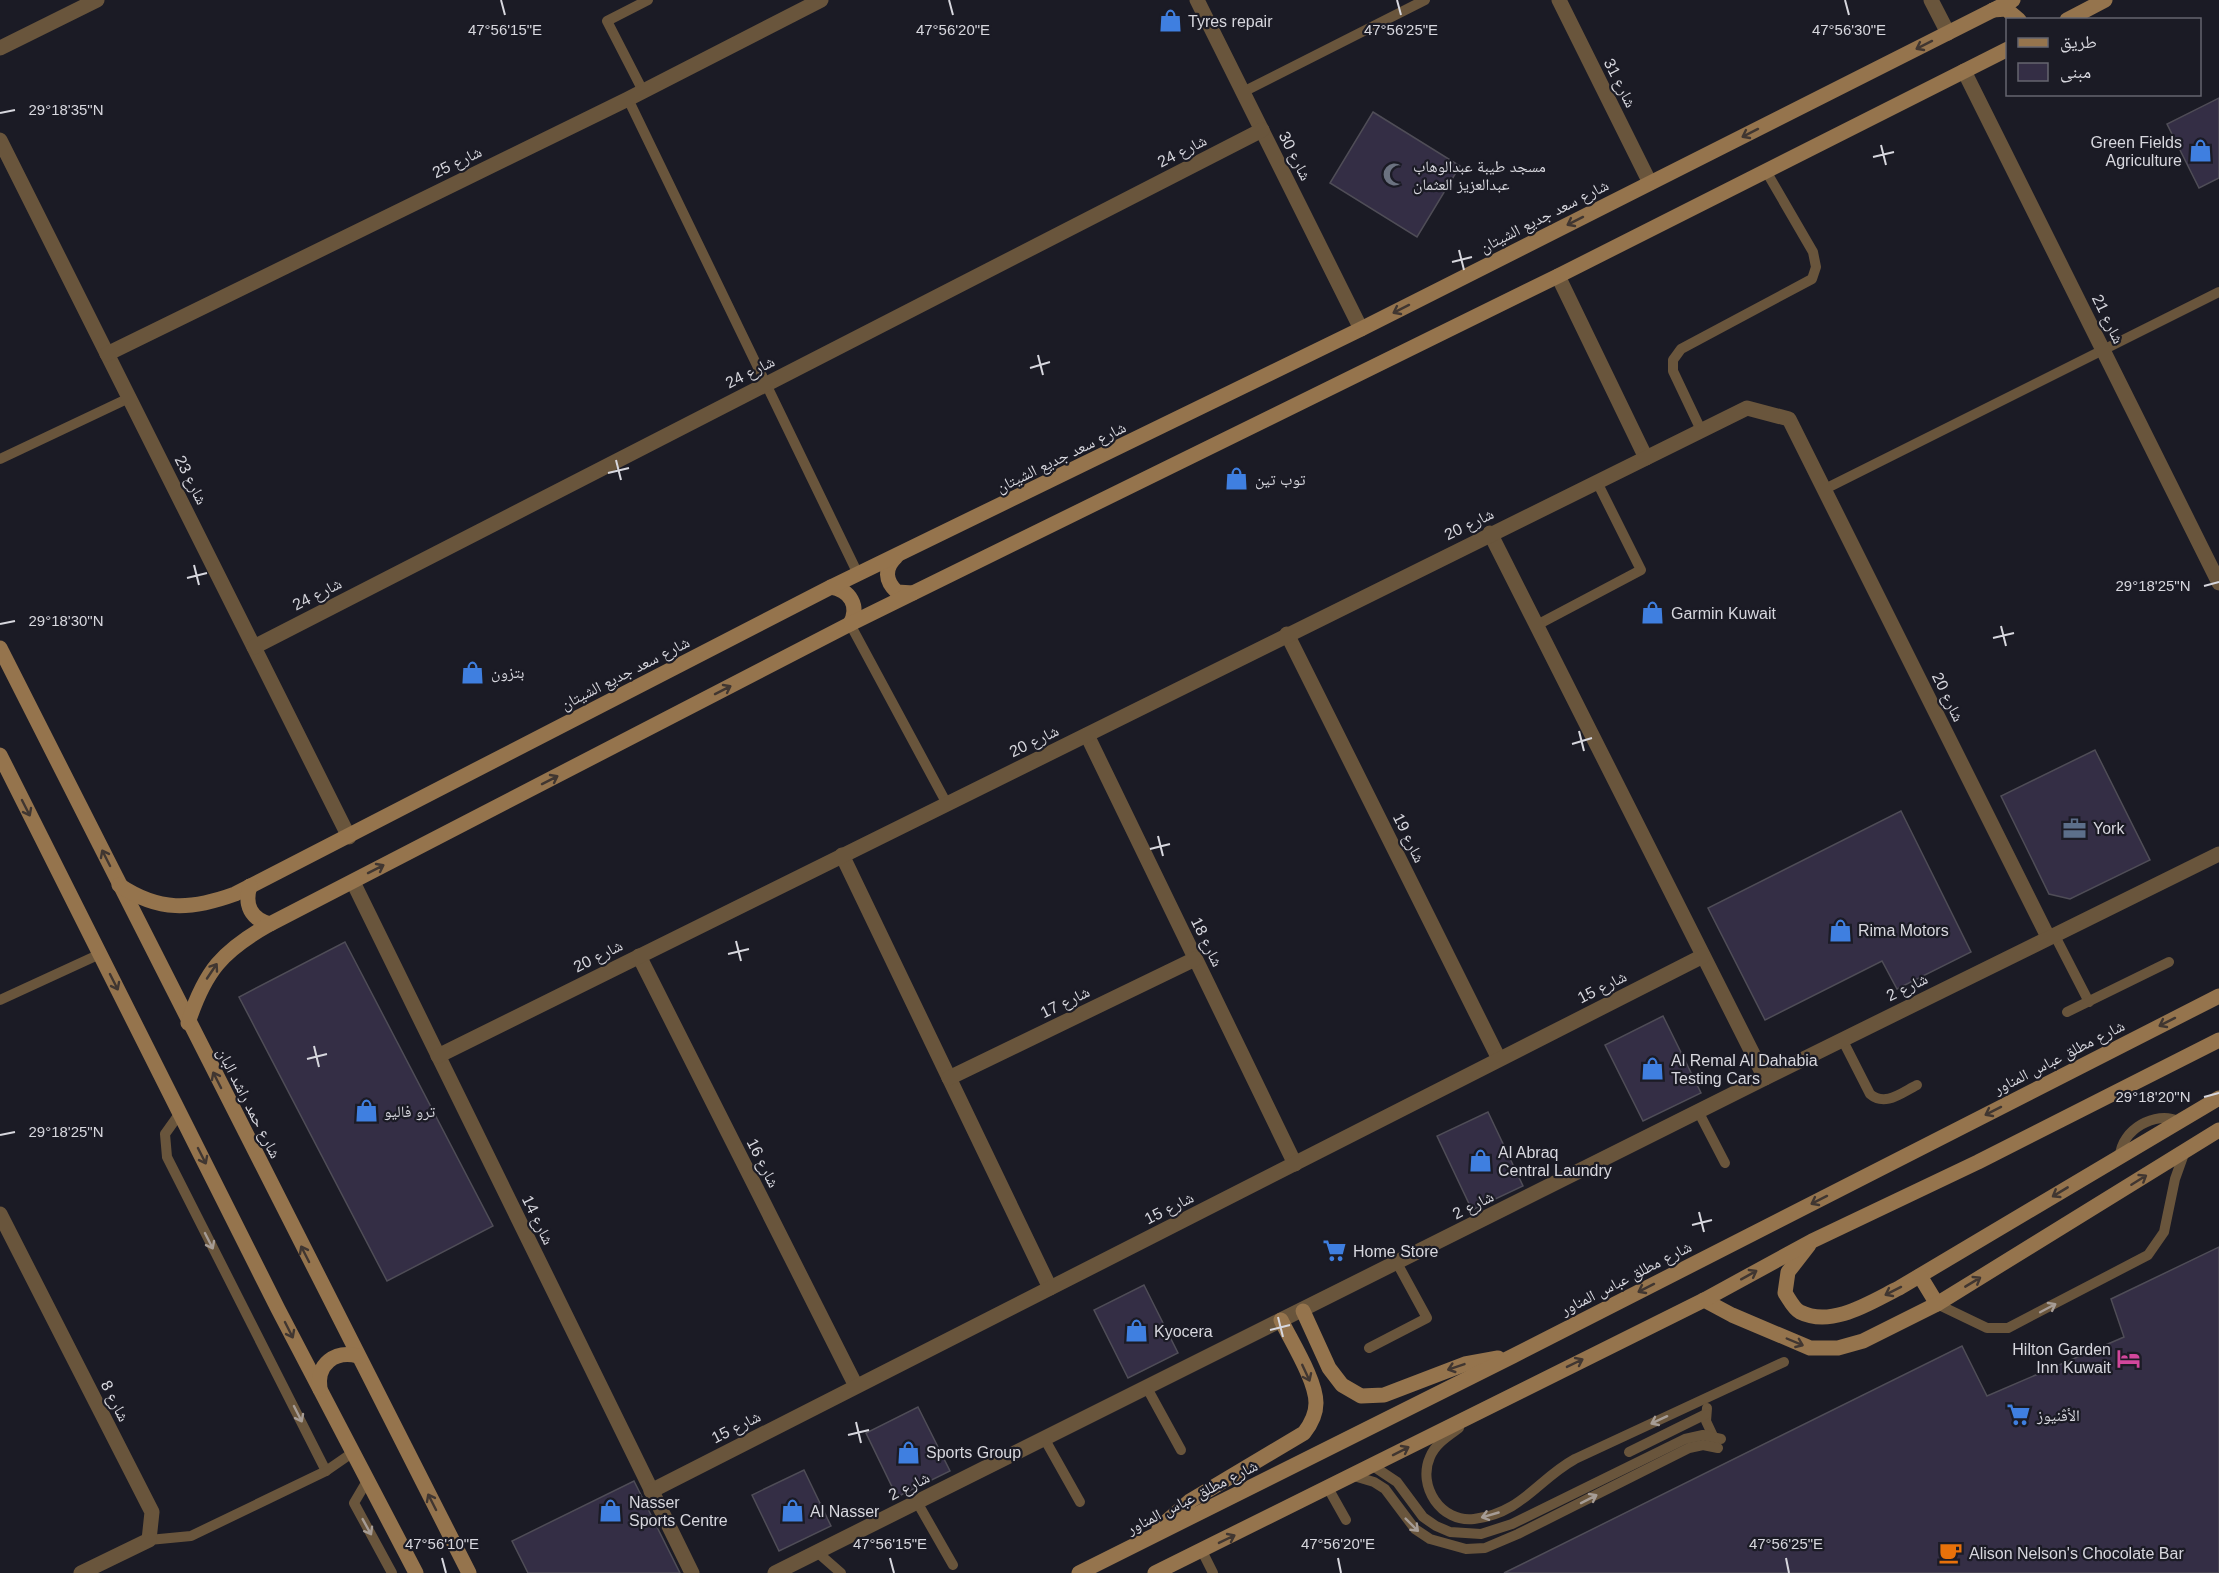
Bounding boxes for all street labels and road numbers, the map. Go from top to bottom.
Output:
street label: شارع 31 [1599,56,1640,111]
street label: شارع 30 [1274,129,1315,184]
street label: شارع 24 [1155,131,1210,172]
street label: شارع 25 [430,143,485,183]
street label: شارع سعد جديع الشيتان [1477,176,1612,258]
street label: شارع 21 [2087,292,2127,347]
street label: شارع 24 [723,352,778,393]
street label: شارع سعد جديع الشيتان [993,418,1129,498]
street label: شارع 23 [170,453,211,508]
street label: شارع 20 [1442,505,1497,545]
street label: شارع 24 [290,574,345,615]
street label: شارع سعد جديع الشيتان [558,633,693,715]
street label: شارع 20 [1927,670,1967,725]
street label: شارع 20 [1007,722,1062,762]
street label: شارع 19 [1388,811,1428,866]
street label: شارع 18 [1186,915,1226,970]
street label: شارع 20 [571,936,626,977]
street label: شارع 15 [1575,967,1630,1008]
street label: شارع 2 [1884,970,1931,1006]
street label: شارع 17 [1038,983,1093,1023]
street label: شارع مطلق عباس المناور [1990,1017,2128,1100]
street label: شارع حمد راشد البان [212,1045,284,1162]
street label: شارع 16 [742,1136,783,1191]
street label: شارع 2 [1450,1187,1497,1224]
street label: شارع 15 [1142,1188,1197,1229]
street label: شارع 14 [517,1193,557,1248]
street label: شارع مطلق عباس المناور [1557,1238,1695,1321]
street label: شارع 8 [96,1378,133,1425]
street label: شارع 15 [709,1407,764,1448]
street label: شارع مطلق عباس المناور [1123,1457,1261,1540]
street label: شارع 2 [886,1468,933,1505]

